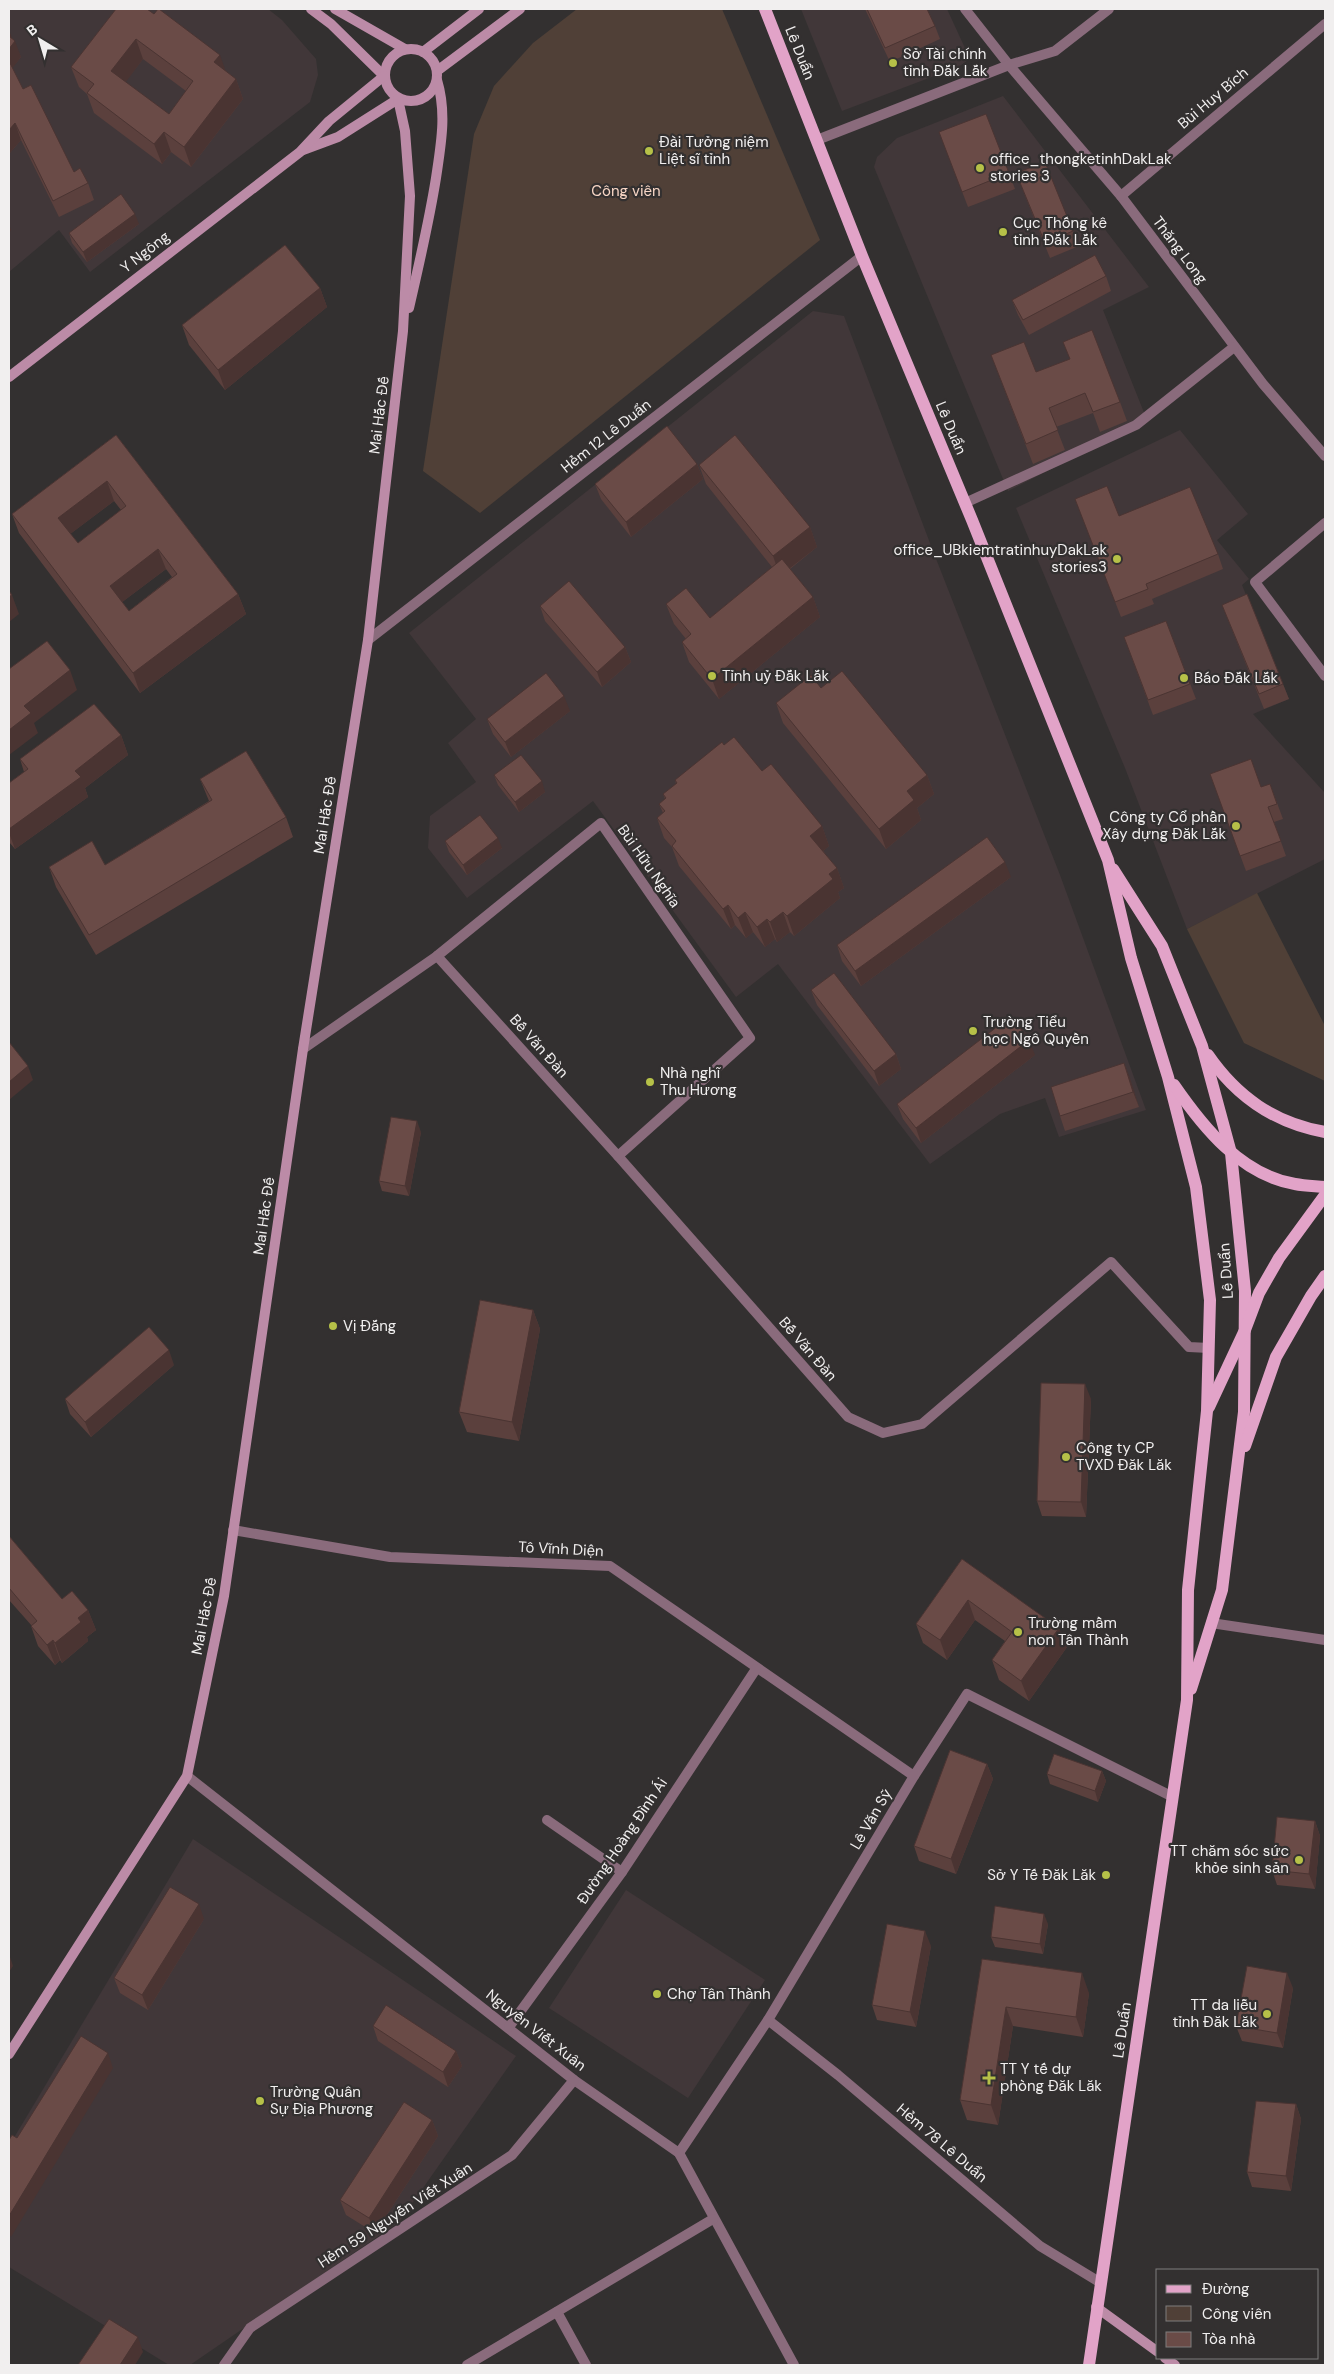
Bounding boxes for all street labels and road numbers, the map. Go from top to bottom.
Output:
street label: Lê Duẩn [780,23,820,83]
street label: Bùi Huy Bích [1174,63,1252,133]
street label: Thăng Long [1148,212,1212,288]
street label: Y Ngông [116,227,174,277]
street label: Mai Hắc Đế [364,375,394,455]
street label: Hẻm 12 Lê Duẩn [557,395,655,477]
street label: Lê Duẩn [931,398,971,458]
street label: Mai Hắc Đế [309,775,341,855]
street label: Bùi Hữu Nghĩa [613,821,685,911]
street label: Bế Văn Đàn [505,1010,573,1082]
street label: Mai Hắc Đế [249,1176,279,1256]
street label: Lê Duẩn [1214,1242,1238,1300]
street label: Bế Văn Đàn [775,1313,841,1385]
street label: Tô Vĩnh Diện [518,1537,604,1561]
street label: Mai Hắc Đế [187,1576,221,1656]
street label: Đường Hoàng Đình Ái [572,1774,672,1908]
street label: Lê Văn Sỹ [846,1784,897,1853]
street label: Nguyễn Viết Xuân [482,1985,590,2075]
street label: Lê Duẩn [1108,2001,1136,2059]
street label: Hẻm 78 Lê Duẩn [892,2099,992,2187]
street label: Hẻm 59 Nguyễn Viết Xuân [314,2158,476,2272]

